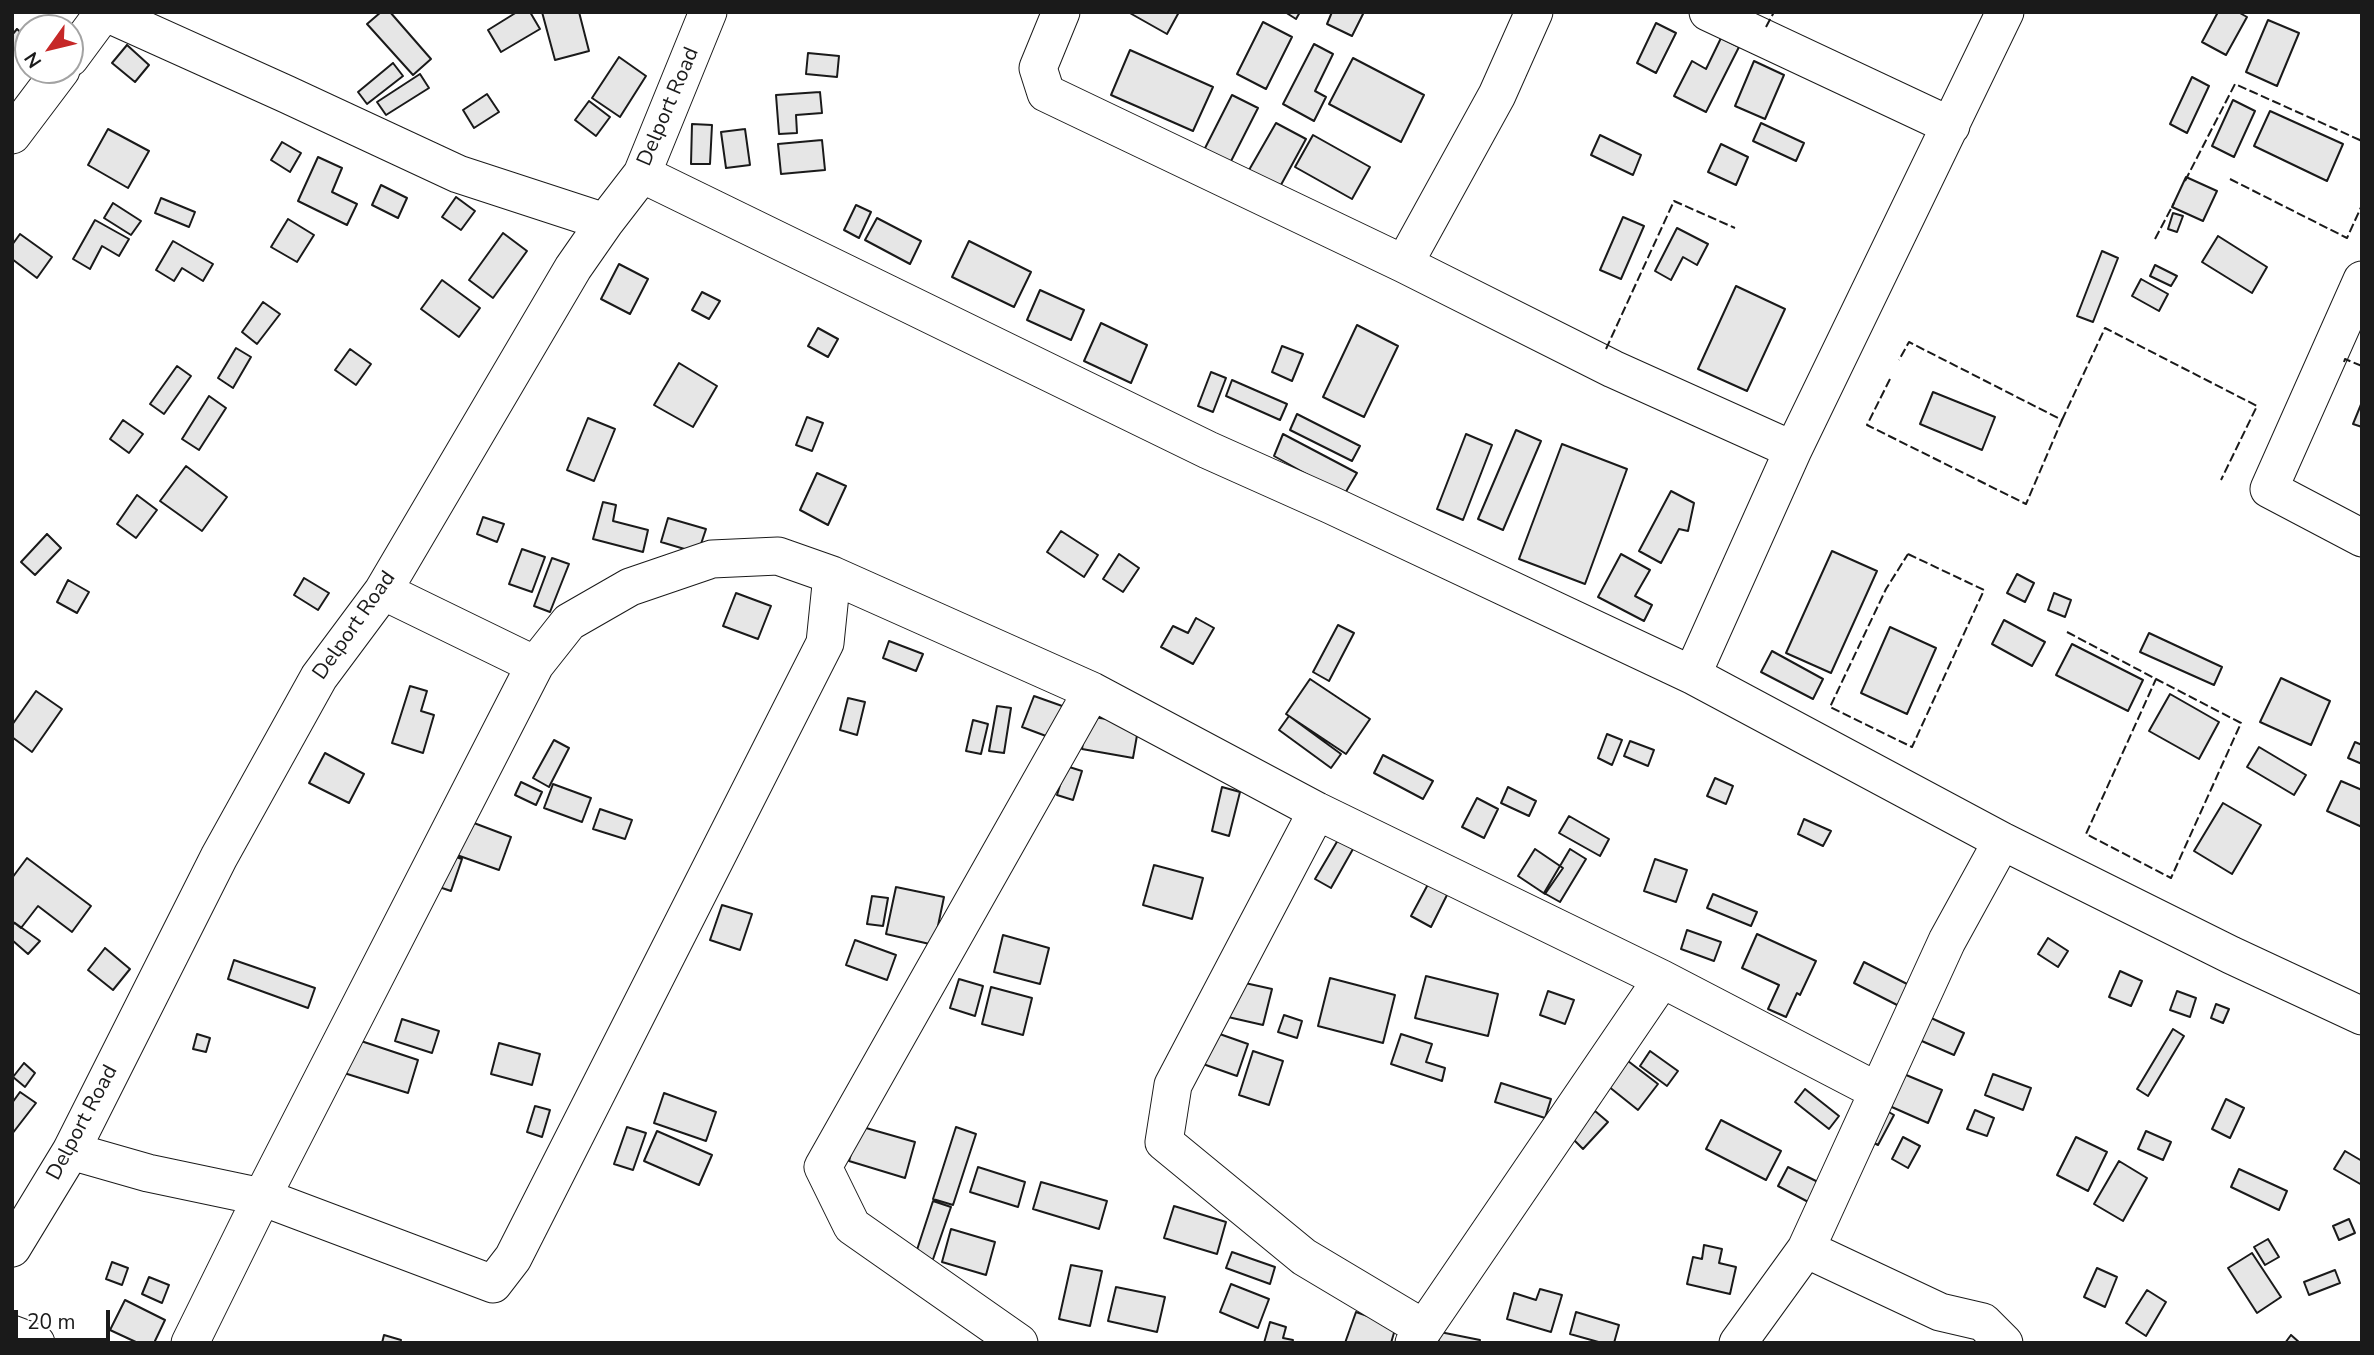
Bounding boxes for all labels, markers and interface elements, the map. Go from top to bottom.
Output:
north arrow [14,14,84,84]
street label: Delport Road [633,44,705,170]
text: N [18,46,48,73]
street label: Delport Road [308,567,402,685]
street label: Delport Road [42,1061,124,1185]
scale bar [18,1296,114,1340]
text: 20 m [27,1308,76,1336]

